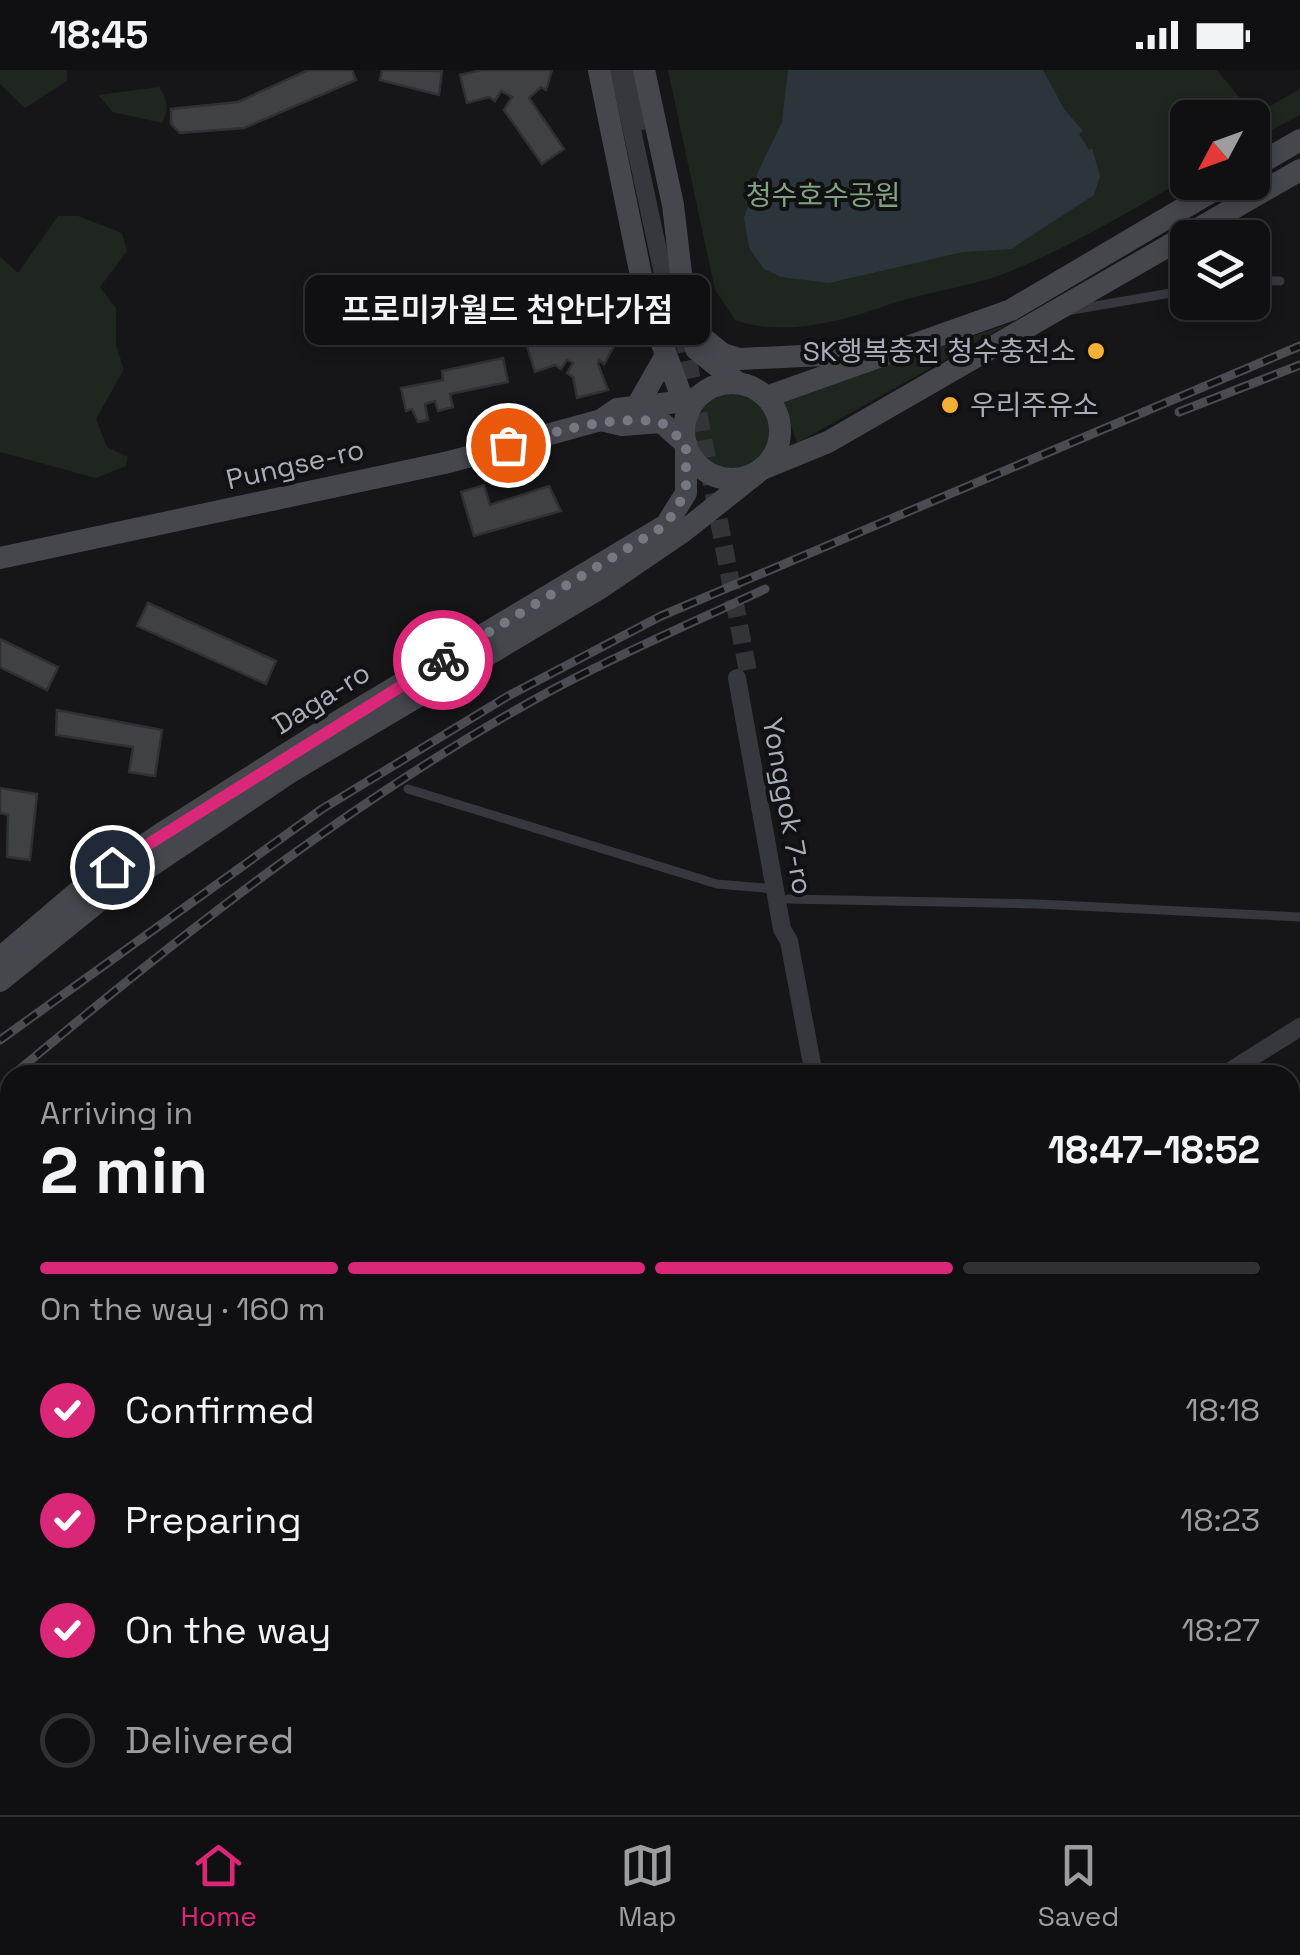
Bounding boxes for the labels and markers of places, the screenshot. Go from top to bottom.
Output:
callout: 프로미카월드 천안다가점 [306,275,710,345]
place label: SK행복충전 청수충전소 [803,333,1076,369]
marker: SK행복충전 청수충전소 [1085,340,1107,362]
place label: 우리주유소 [970,387,1099,423]
marker: 우리주유소 [939,394,961,416]
pin [466,403,551,488]
pin [70,825,155,910]

